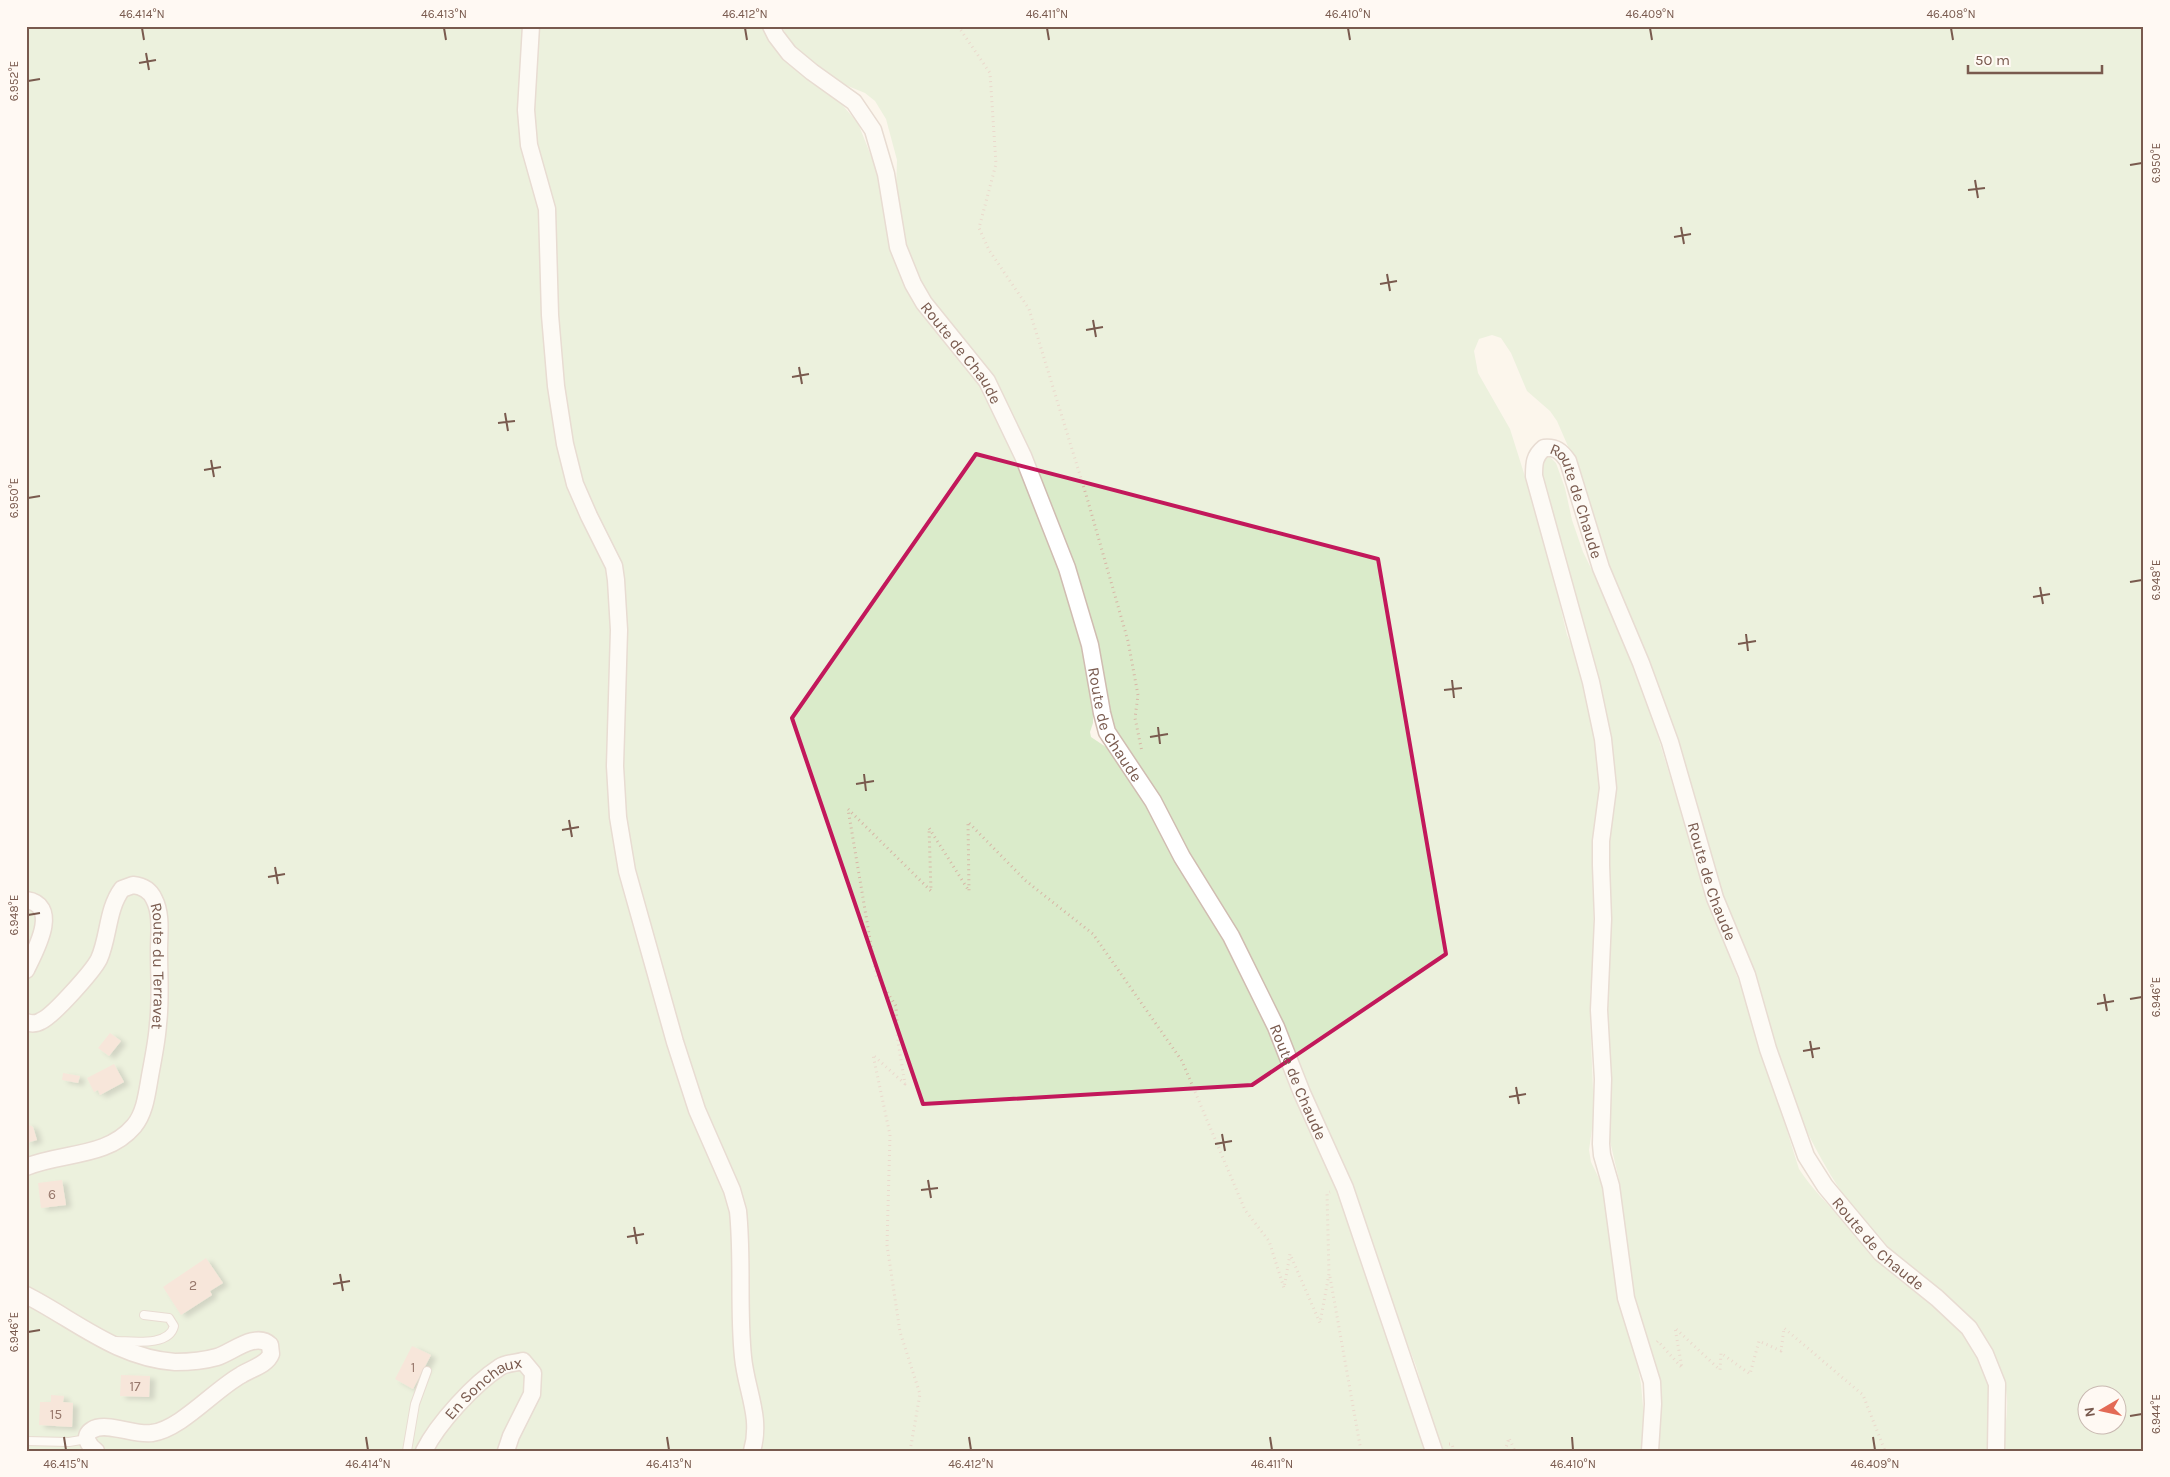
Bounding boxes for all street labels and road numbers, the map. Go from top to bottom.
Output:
street label: Route de Chaude [917,298,1005,407]
street label: Route de Chaude [1547,439,1606,561]
street label: Route de Chaude [1084,666,1146,785]
street label: Route de Chaude [1684,820,1740,943]
street label: Route du Terravet [146,900,169,1030]
street label: Route de Chaude [1266,1021,1331,1143]
street label: Route de Chaude [1828,1193,1928,1294]
street label: En Sonchaux [440,1353,523,1423]

